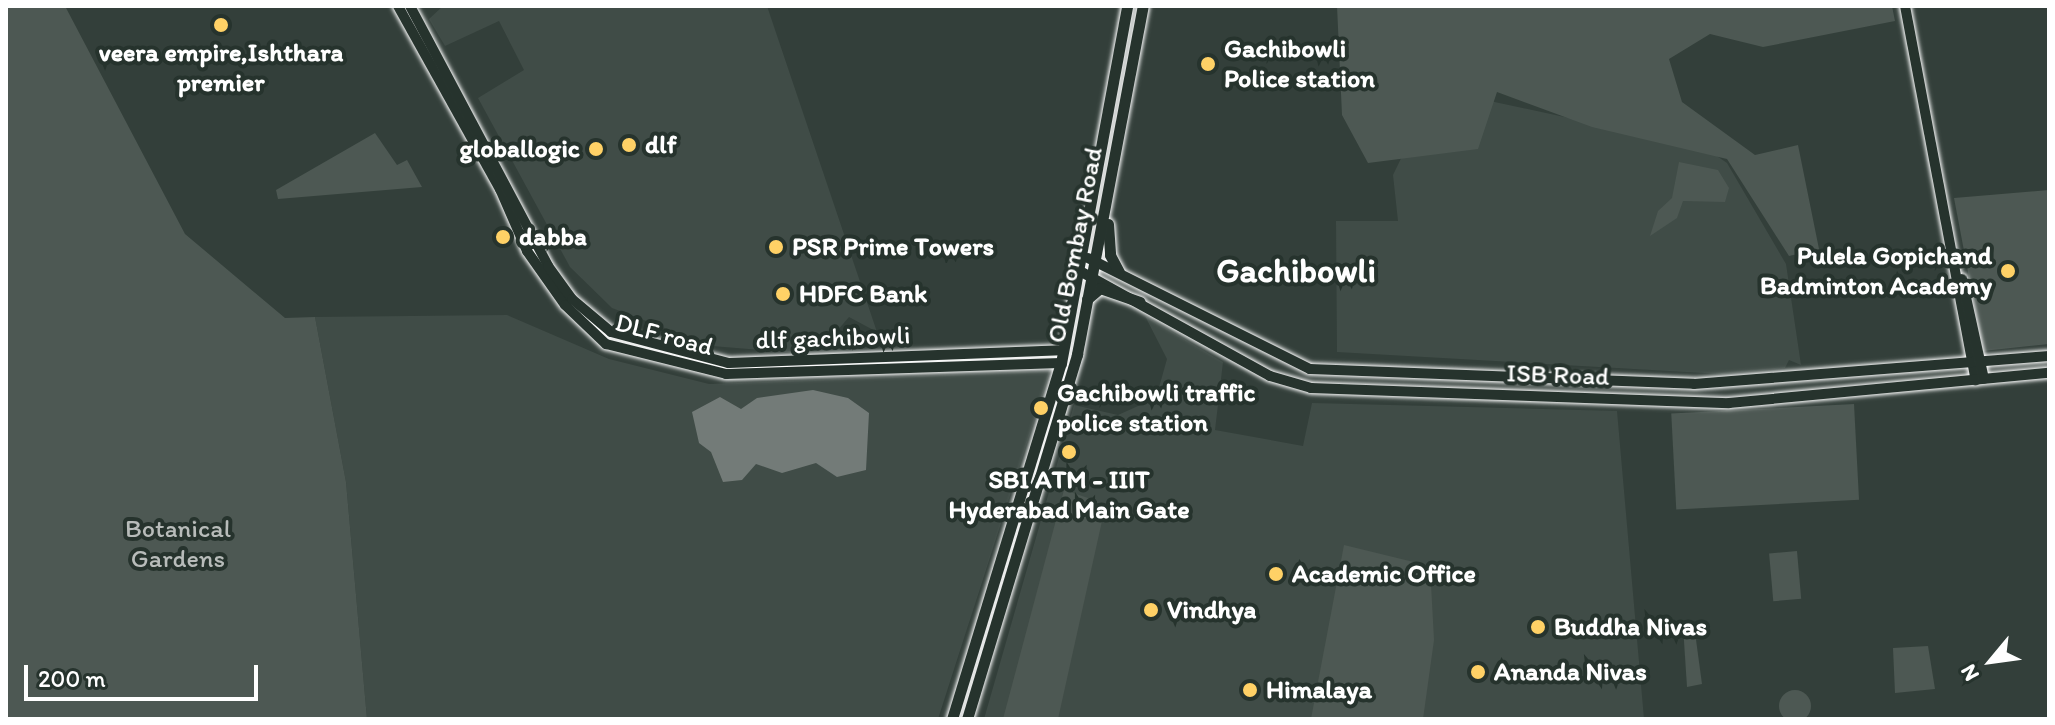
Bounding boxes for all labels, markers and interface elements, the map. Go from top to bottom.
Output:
marker: veera empire,Ishthara premier [212,16,230,34]
place label: Gachibowli Police station [1224,33,1375,94]
place label: veera empire,Ishthara premier [99,37,343,98]
marker: Gachibowli Police station [1199,55,1217,73]
place label: dlf [645,129,677,161]
place label: globallogic [459,133,580,165]
marker: dlf [620,136,638,154]
marker: globallogic [587,140,605,158]
street label: Old Bombay Road [1041,145,1109,345]
place label: dabba [519,221,587,253]
marker: dabba [494,228,512,246]
place label: PSR Prime Towers [792,231,991,263]
marker: PSR Prime Towers [767,238,785,256]
place label: Pulela Gopichand Badminton Academy [1760,240,1992,302]
district label: Gachibowli [1216,251,1376,291]
marker: Pulela Gopichand Badminton Academy [1999,262,2017,280]
place label: HDFC Bank [799,278,928,310]
marker: HDFC Bank [774,285,792,303]
street label: DLF road [612,307,716,363]
street label: dlf gachibowli [755,320,911,356]
street label: ISB Road [1506,358,1610,392]
place label: Gachibowli traffic police station [1057,377,1256,438]
marker: Gachibowli traffic police station [1032,399,1050,417]
marker: SBI ATM - IIIT Hyderabad Main Gate [1060,443,1078,461]
place label: SBI ATM - IIIT Hyderabad Main Gate [948,464,1190,526]
park label: Botanical Gardens [125,513,231,574]
place label: Academic Office [1292,558,1476,590]
marker: Academic Office [1267,565,1285,583]
place label: Vindhya [1167,594,1256,626]
marker: Vindhya [1142,601,1160,619]
place label: Buddha Nivas [1554,611,1707,643]
marker: Buddha Nivas [1529,618,1547,636]
north arrow [1951,621,2031,701]
scale bar [28,649,262,699]
place label: Ananda Nivas [1494,656,1646,688]
text: N [1954,660,1985,686]
marker: Ananda Nivas [1469,663,1487,681]
text: 200 m [38,664,106,693]
place label: Himalaya [1266,674,1372,706]
marker: Himalaya [1241,681,1259,699]

